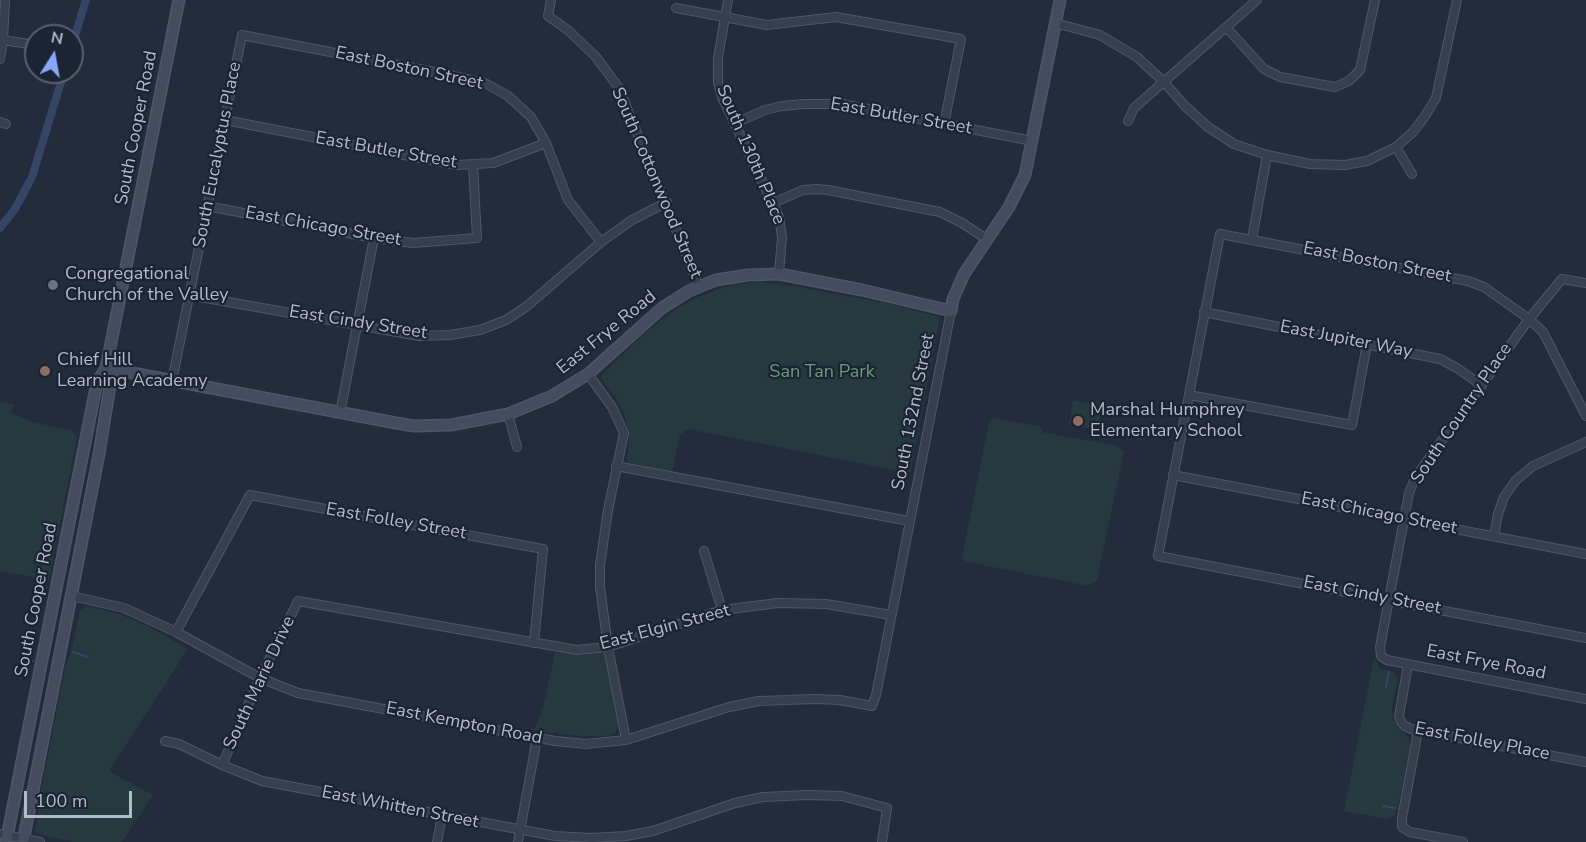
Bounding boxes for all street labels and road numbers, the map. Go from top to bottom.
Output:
street label: East Boston Street [333,43,485,95]
street label: South Cooper Road [111,49,163,207]
street label: South Eucalyptus Place [189,60,247,250]
street label: South 130th Place [711,82,789,228]
street label: South Cottonwood Street [606,84,706,282]
street label: East Butler Street [829,94,973,140]
street label: East Butler Street [314,128,458,174]
street label: East Chicago Street [243,203,403,251]
street label: East Boston Street [1301,238,1453,288]
street label: East Frye Road [553,286,661,380]
street label: East Cindy Street [287,301,429,345]
street label: East Jupiter Way [1278,317,1414,363]
street label: South 132nd Street [888,332,940,492]
street label: South Country Place [1407,339,1517,489]
street label: East Chicago Street [1299,488,1459,540]
street label: East Folley Street [324,499,468,545]
street label: South Cooper Road [11,521,63,679]
street label: East Cindy Street [1302,572,1442,620]
street label: East Elgin Street [598,600,732,656]
street label: South Marie Drive [220,613,300,753]
street label: East Frye Road [1424,641,1548,685]
street label: East Kempton Road [384,698,544,750]
street label: East Folley Place [1413,718,1551,766]
street label: East Whitten Street [320,782,480,834]

